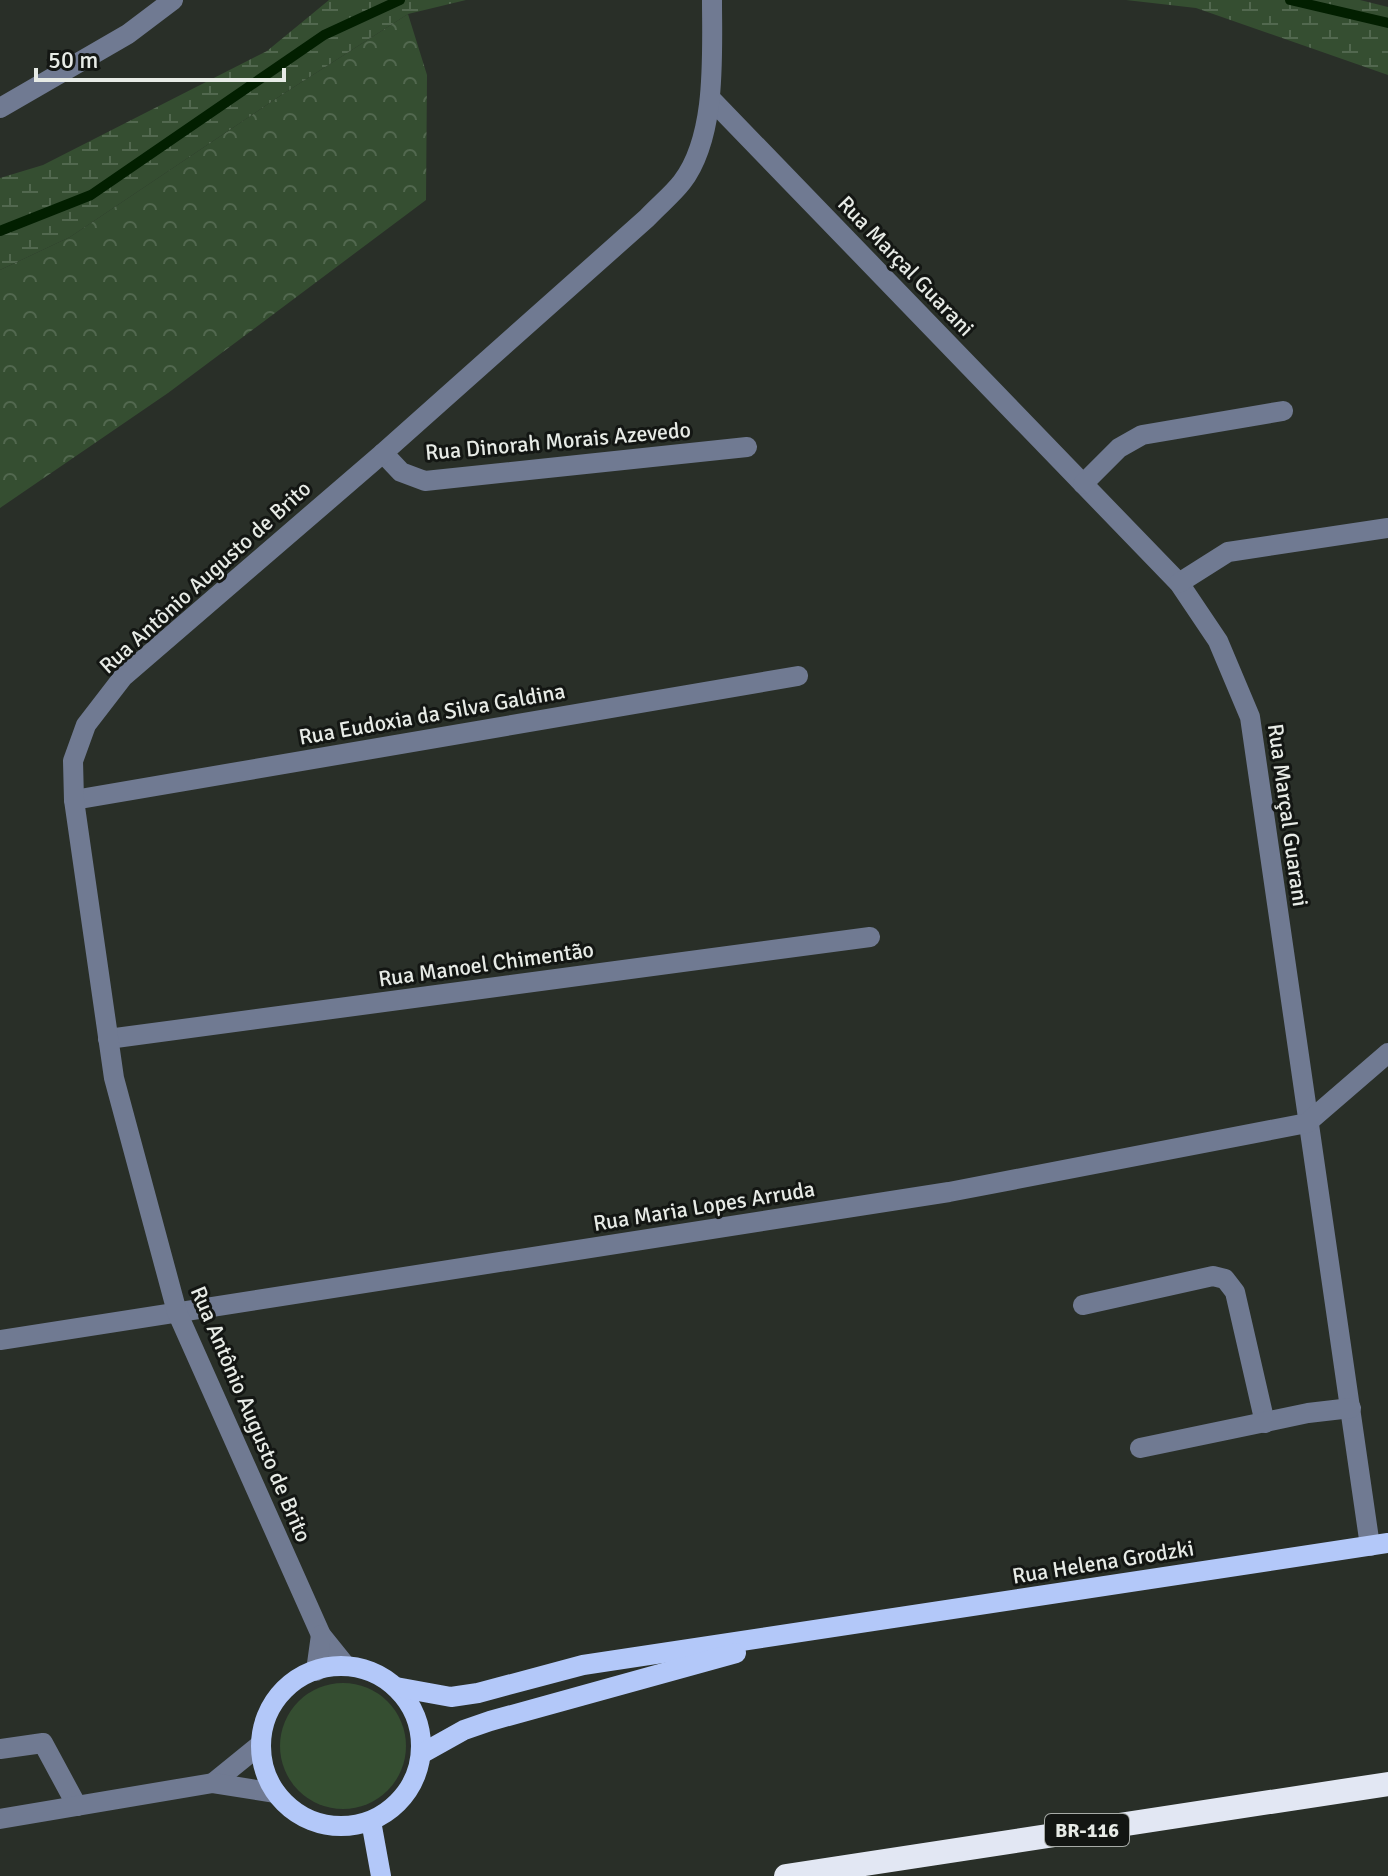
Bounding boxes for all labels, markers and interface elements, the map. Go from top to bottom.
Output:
scale bar [36,32,284,82]
text: 50 m [48,45,98,75]
street label: Rua Marçal Guarani [832,190,980,342]
street label: Rua Dinorah Morais Azevedo [424,416,692,466]
street label: Rua Antônio Augusto de Brito [94,475,316,679]
street label: Rua Eudoxia da Silva Galdina [297,677,567,751]
street label: Rua Marçal Guarani [1262,722,1314,908]
street label: Rua Manoel Chimentão [376,936,596,992]
street label: Rua Maria Lopes Arruda [591,1175,817,1237]
street label: Rua Antônio Augusto de Brito [185,1282,317,1546]
street label: Rua Helena Grodzki [1010,1534,1196,1590]
road number: BR-116 [1045,1814,1129,1846]

